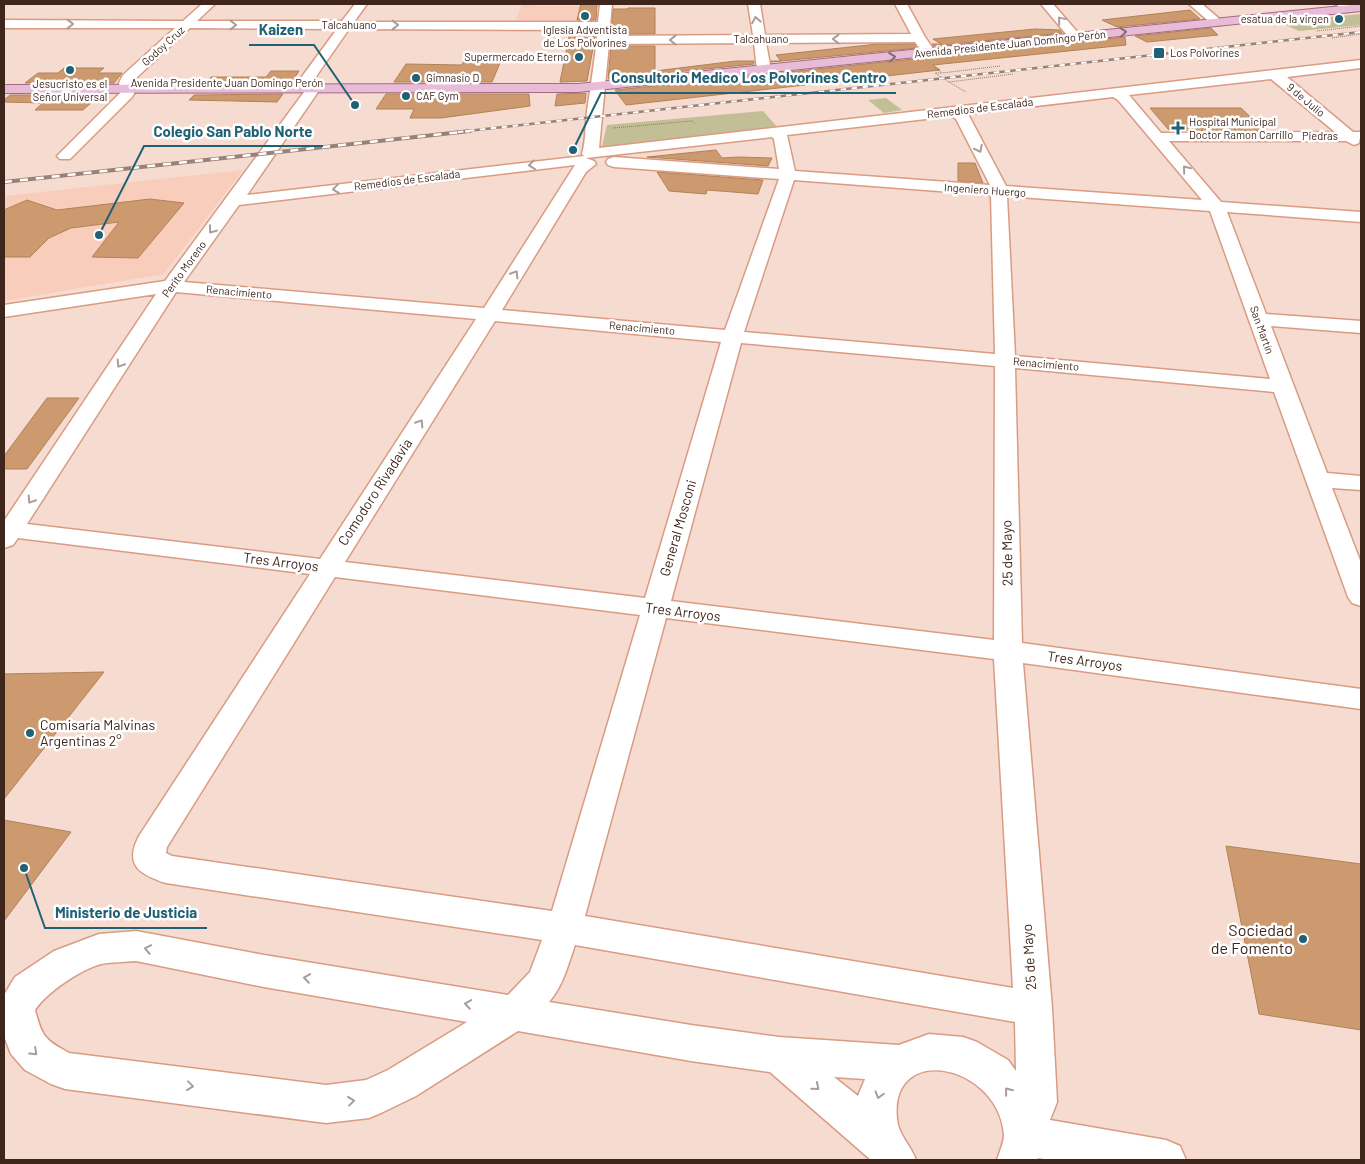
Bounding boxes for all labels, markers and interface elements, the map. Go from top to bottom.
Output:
marker: Iglesia Adventista de Los Polvorines [579,10,591,22]
place label: esatua de la virgen [1241,12,1329,25]
marker: esatua de la virgen [1333,13,1345,25]
callout: Kaizen [249,15,314,45]
one-way arrow [752,15,762,24]
one-way arrow [1057,17,1066,26]
street label: Talcahuano [322,18,376,31]
one-way arrow [67,19,75,29]
one-way arrow [230,20,237,30]
text: Kaizen [259,20,303,38]
one-way arrow [392,20,399,30]
street label: Godoy Cruz [139,23,187,68]
place label: Iglesia Adventista de Los Polvorines [543,23,627,49]
street label: Avenida Presidente Juan Domingo Perón [914,27,1106,60]
one-way arrow [1119,27,1127,38]
street label: Talcahuano [734,32,788,45]
one-way arrow [831,34,839,44]
one-way arrow [669,35,676,45]
marker: Los Polvorines [1152,46,1166,60]
place label: Los Polvorines [1170,46,1239,59]
place label: Supermercado Eterno [464,50,569,63]
marker: Supermercado Eterno [573,51,585,63]
one-way arrow [888,52,896,63]
callout: Consultorio Medico Los Polvorines Centro [601,63,896,93]
marker: Jesucristo es el Señor Universal [64,64,76,76]
text: Consultorio Medico Los Polvorines Centro [611,68,887,86]
place label: Gimnasio D [426,71,479,84]
marker: Gimnasio D [410,72,422,84]
street label: Avenida Presidente Juan Domingo Perón [131,76,323,89]
place label: Jesucristo es el Señor Universal [33,77,107,103]
street label: 9 de Julio [1285,80,1328,119]
place label: CAF Gym [416,89,459,102]
marker: CAF Gym [400,90,412,102]
street label: Remedios de Escalada [926,95,1034,120]
place label: Hospital Municipal Doctor Ramon Carrillo [1189,115,1293,141]
callout: Colegio San Pablo Norte [144,116,323,146]
marker: Hospital Municipal Doctor Ramon Carrillo [1171,121,1185,135]
text: Colegio San Pablo Norte [153,122,313,140]
street label: Piedras [1302,129,1338,142]
one-way arrow [973,144,983,153]
one-way arrow [527,159,535,170]
one-way arrow [1182,166,1191,175]
street label: Remedios de Escalada [353,167,461,192]
street label: Ingeniero Huergo [944,180,1026,199]
one-way arrow [331,183,339,194]
one-way arrow [210,224,218,233]
street label: Perito Moreno [159,238,208,299]
one-way arrow [508,270,518,279]
street label: Renacimiento [206,282,273,301]
street label: San Martín [1248,304,1277,356]
street label: Renacimiento [609,318,676,337]
street label: Renacimiento [1013,354,1080,373]
one-way arrow [117,358,126,367]
one-way arrow [413,420,423,429]
street label: Comodoro Rivadavia [334,435,415,548]
street label: General Mosconi [656,478,699,578]
one-way arrow [27,494,37,503]
street label: 25 de Mayo [997,520,1016,586]
street label: Tres Arroyos [242,548,320,575]
street label: Tres Arroyos [644,598,722,625]
street label: Tres Arroyos [1046,647,1124,674]
place label: Comisaría Malvinas Argentinas 2° [40,716,155,749]
marker: Comisaría Malvinas Argentinas 2° [24,727,36,739]
callout: Ministerio de Justicia [45,898,207,928]
text: Ministerio de Justicia [55,903,197,921]
place label: Sociedad de Fomento [1211,920,1293,957]
street label: 25 de Mayo [1018,923,1039,991]
marker: Sociedad de Fomento [1297,933,1309,945]
one-way arrow [143,944,152,954]
one-way arrow [303,974,312,984]
one-way arrow [463,1000,472,1010]
one-way arrow [28,1046,37,1055]
one-way arrow [186,1080,194,1091]
one-way arrow [810,1081,819,1089]
one-way arrow [1005,1088,1013,1097]
one-way arrow [875,1090,885,1099]
one-way arrow [347,1096,355,1107]

